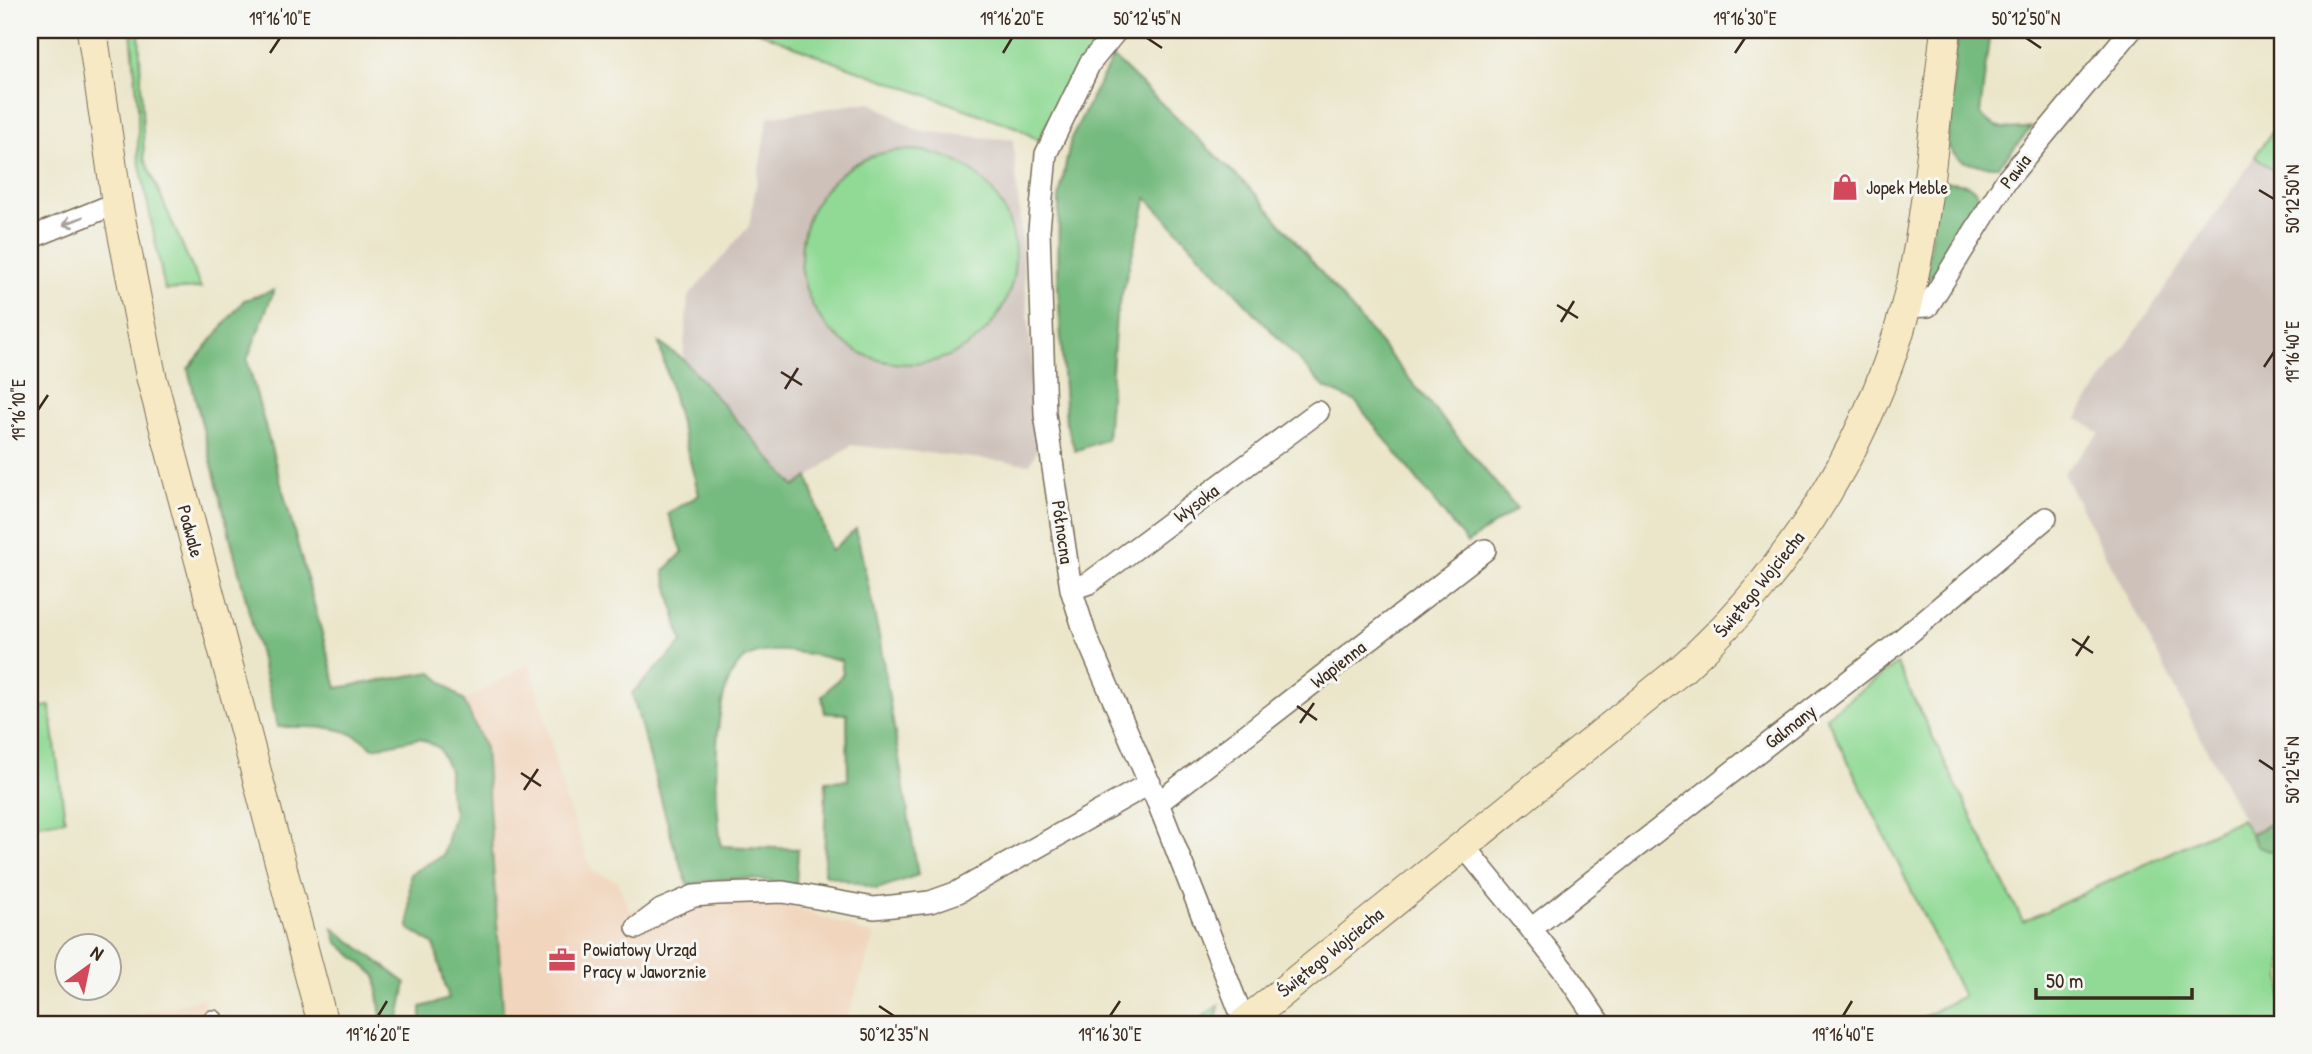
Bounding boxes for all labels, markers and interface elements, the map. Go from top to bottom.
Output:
text: 19°16'10"E [249,6,311,31]
text: 19°16'20"E [980,6,1044,31]
text: 50°12'45"N [1113,6,1181,31]
text: 19°16'30"E [1713,6,1777,31]
text: 50°12'50"N [1992,6,2060,31]
street label: Pawia [1993,148,2037,194]
text: 50°12'50"N [2280,165,2305,233]
shop icon: Jopek Meble [1830,172,1860,202]
place label: Jopek Meble [1866,174,1948,200]
one-way arrow [63,215,85,228]
text: 19°16'40"E [2280,321,2305,383]
text: 19°16'10"E [6,379,31,441]
street label: Wysoka [1168,477,1224,528]
street label: Północna [1046,499,1080,566]
street label: Podwale [172,502,211,560]
street label: Świętego Wojciecha [1708,525,1810,643]
street label: Wapienna [1305,634,1372,694]
street label: Galmany [1759,698,1821,754]
text: 50°12'45"N [2280,736,2305,804]
street label: Świętego Wojciecha [1271,901,1389,1003]
north arrow [52,932,122,1002]
place label: Powiatowy Urząd Pracy w Jaworznie [583,936,707,984]
text: N [86,939,109,966]
office icon: Powiatowy Urząd Pracy w Jaworznie [547,945,577,975]
scale bar [2036,956,2191,1000]
text: 50 m [2046,966,2083,995]
text: 19°16'20"E [346,1022,410,1047]
text: 50°12'35"N [860,1022,928,1047]
text: 19°16'30"E [1078,1022,1142,1047]
text: 19°16'40"E [1812,1022,1874,1047]

